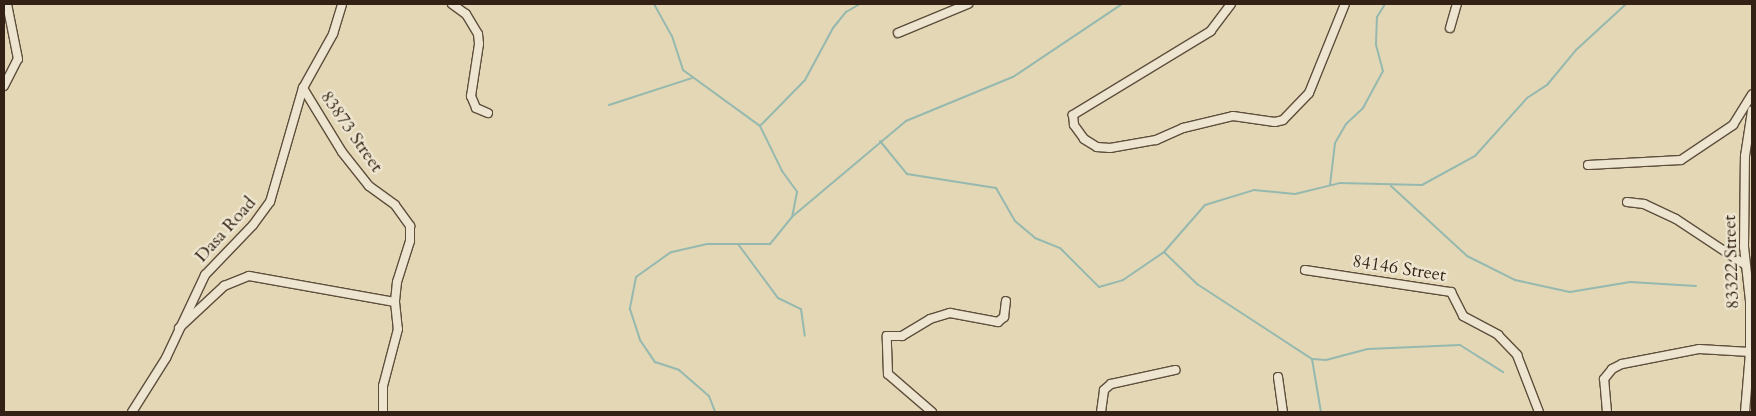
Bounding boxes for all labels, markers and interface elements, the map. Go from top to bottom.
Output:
street label: 83873 Street [315,87,387,177]
street label: Dasa Road [191,193,261,267]
street label: 83322 Street [1720,215,1744,309]
street label: 84146 Street [1351,251,1447,287]

